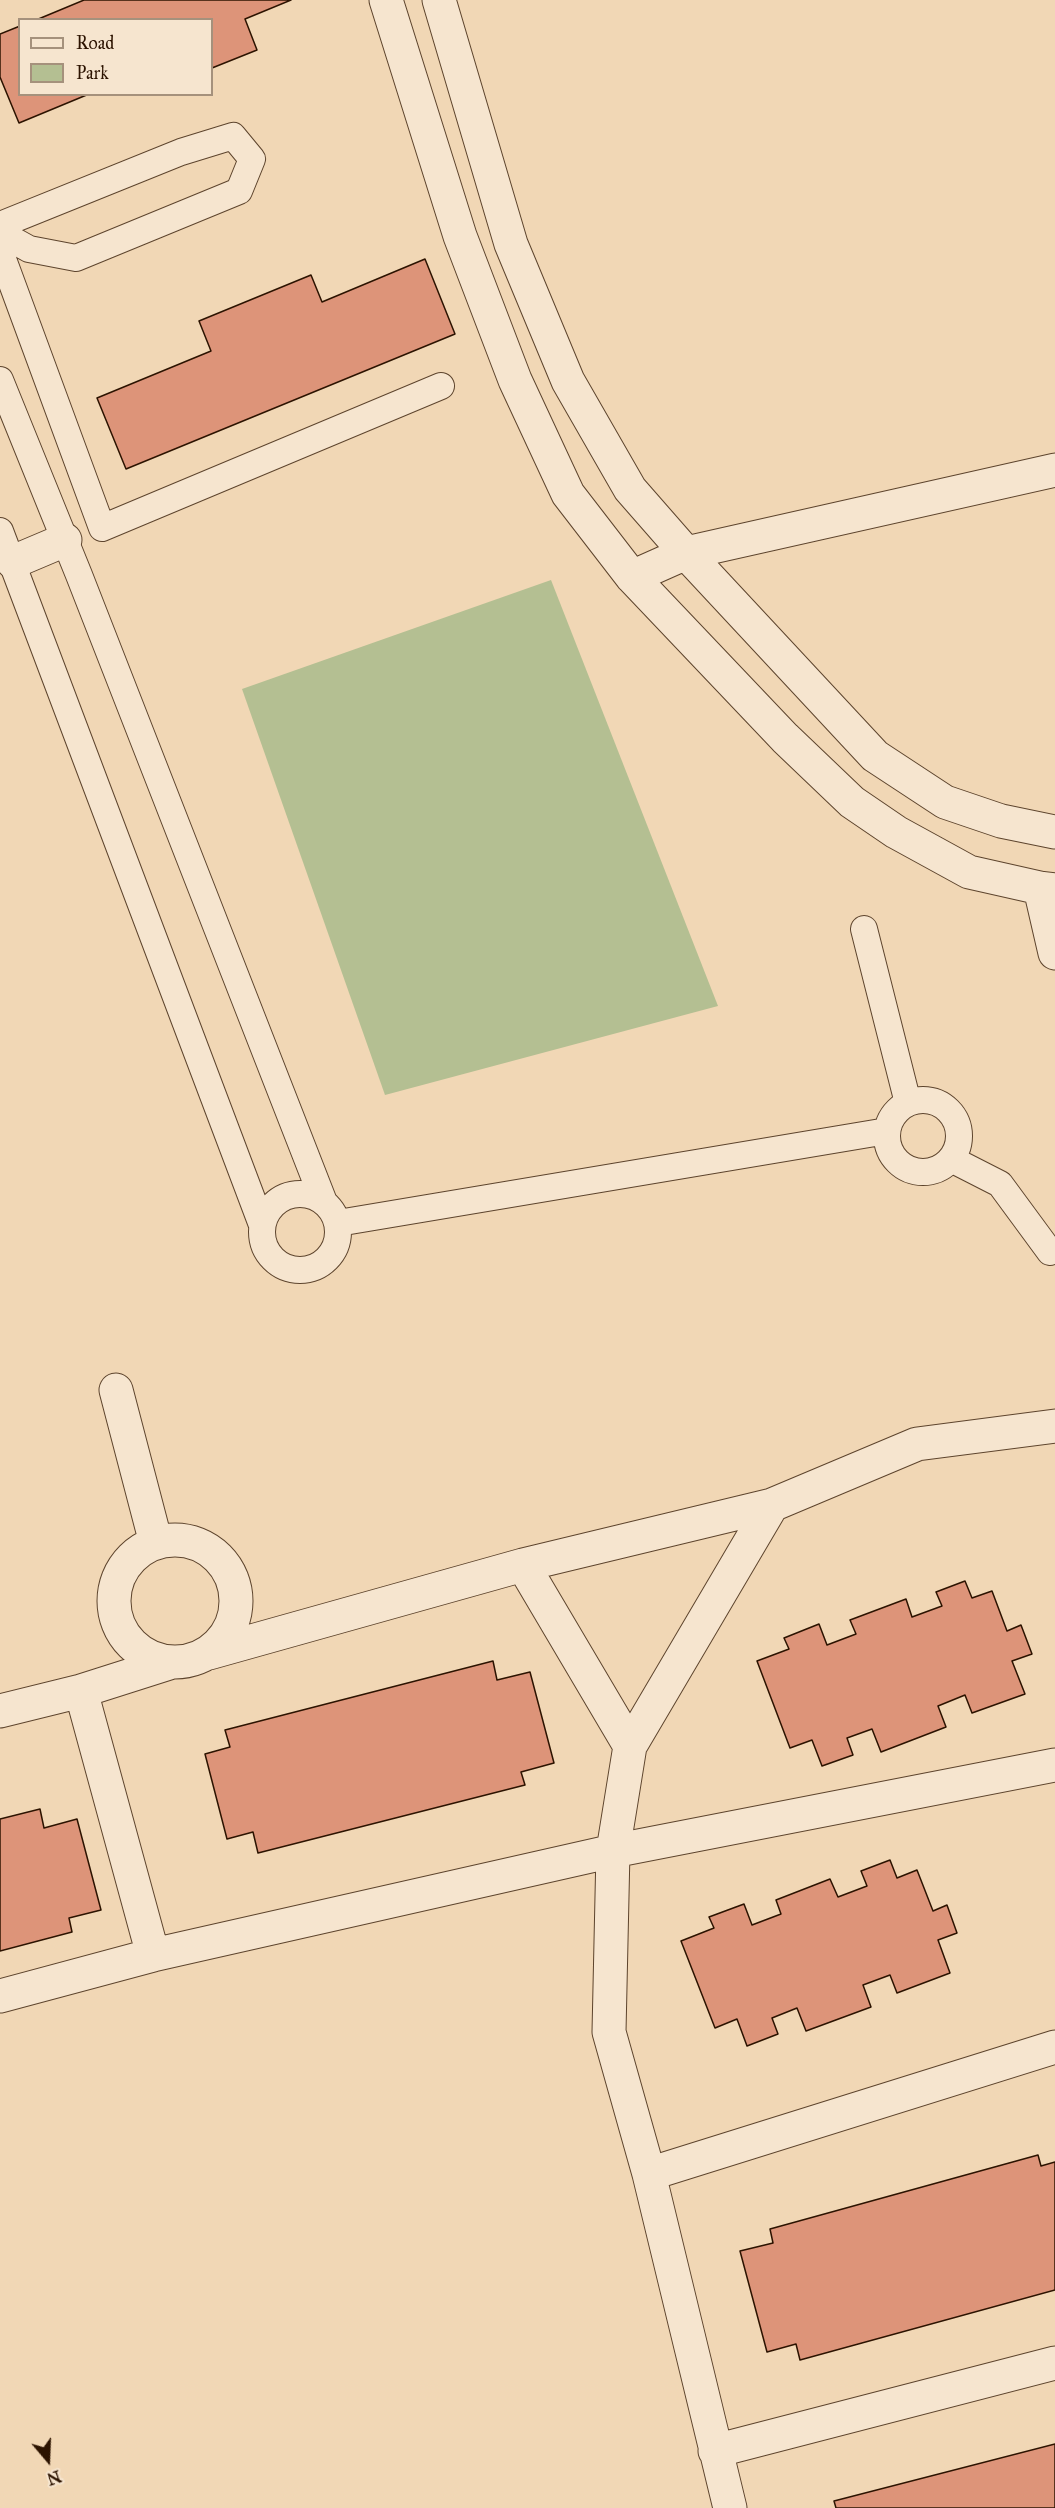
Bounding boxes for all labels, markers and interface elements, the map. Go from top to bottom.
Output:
legend [18,18,213,96]
text: Road [76,32,114,54]
text: Park [76,62,109,84]
north arrow [18,2430,78,2490]
text: N [45,2466,64,2489]

